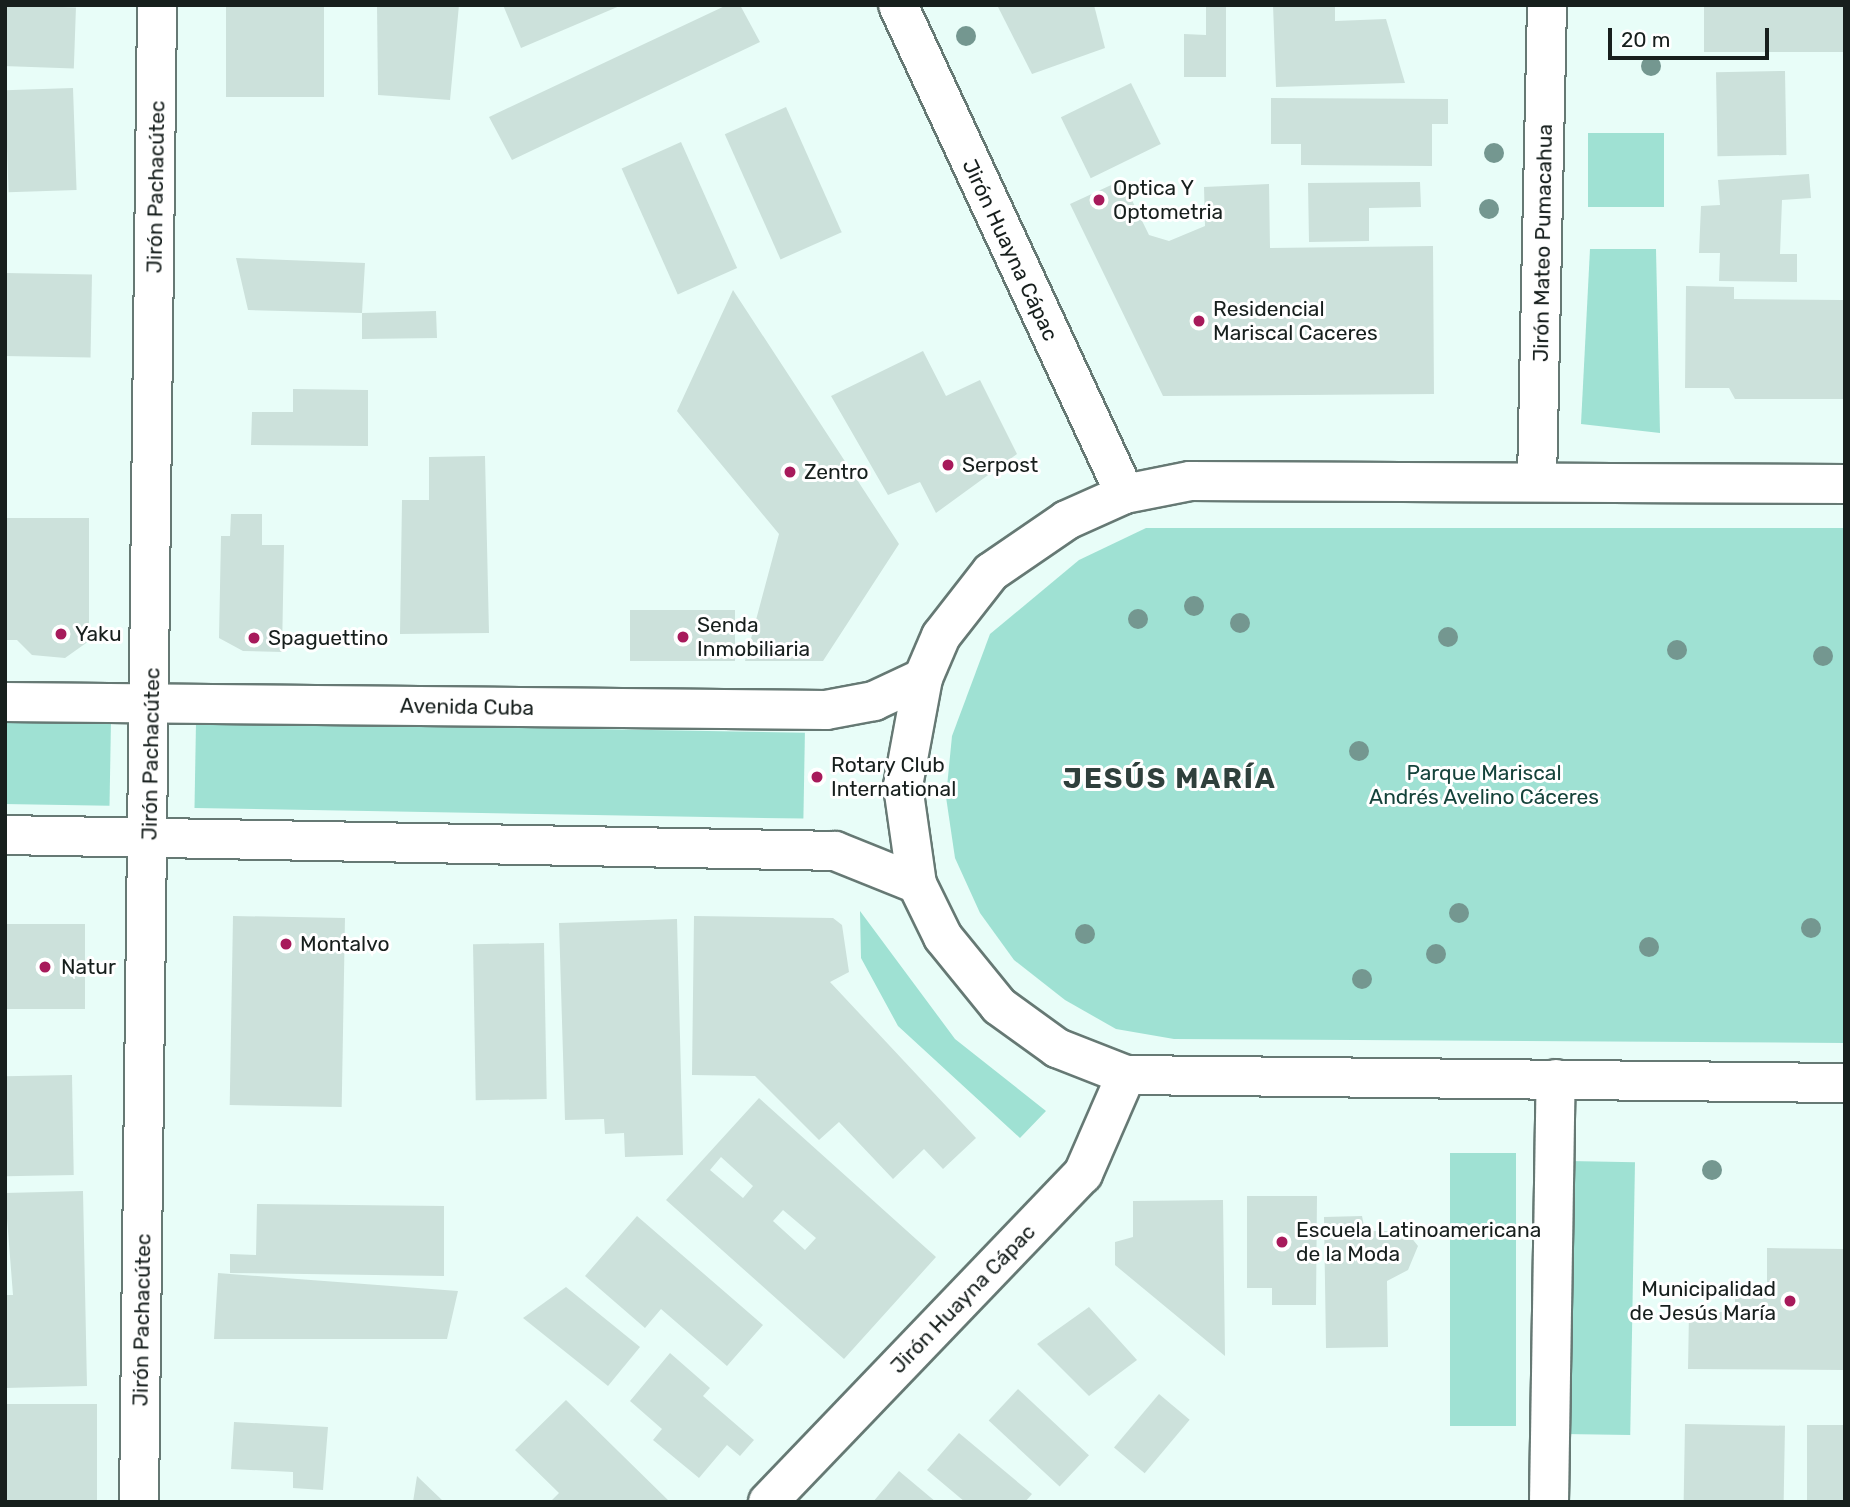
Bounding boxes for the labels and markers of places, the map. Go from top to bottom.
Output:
place label: Optica Y Optometria [1113,175,1223,225]
marker: Optica Y Optometria [1091,192,1107,208]
place label: Residencial Mariscal Caceres [1213,296,1378,346]
marker: Residencial Mariscal Caceres [1191,313,1207,329]
place label: Serpost [962,452,1038,478]
marker: Serpost [940,457,956,473]
place label: Zentro [804,459,869,485]
marker: Zentro [782,464,798,480]
place label: Senda Inmobiliaria [697,612,810,662]
place label: Yaku [75,621,122,647]
place label: Spaguettino [268,625,388,651]
marker: Yaku [53,626,69,642]
marker: Senda Inmobiliaria [675,629,691,645]
marker: Spaguettino [246,630,262,646]
place label: Rotary Club International [831,752,956,802]
marker: Rotary Club International [809,769,825,785]
place label: Montalvo [300,931,390,957]
marker: Montalvo [278,936,294,952]
place label: Natur [61,954,116,980]
marker: Natur [35,957,55,977]
place label: Escuela Latinoamericana de la Moda [1296,1217,1541,1267]
marker: Escuela Latinoamericana de la Moda [1274,1234,1290,1250]
place label: Municipalidad de Jesús María [1629,1276,1776,1326]
marker: Municipalidad de Jesús María [1782,1293,1798,1309]

